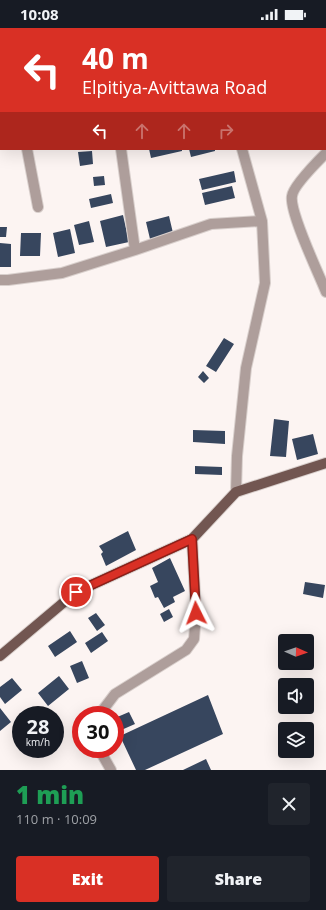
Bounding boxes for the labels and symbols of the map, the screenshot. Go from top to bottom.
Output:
pin [59,575,93,609]
position arrow [175,592,217,634]
north arrow [278,634,314,670]
speed limit sign: 30 [72,706,124,758]

